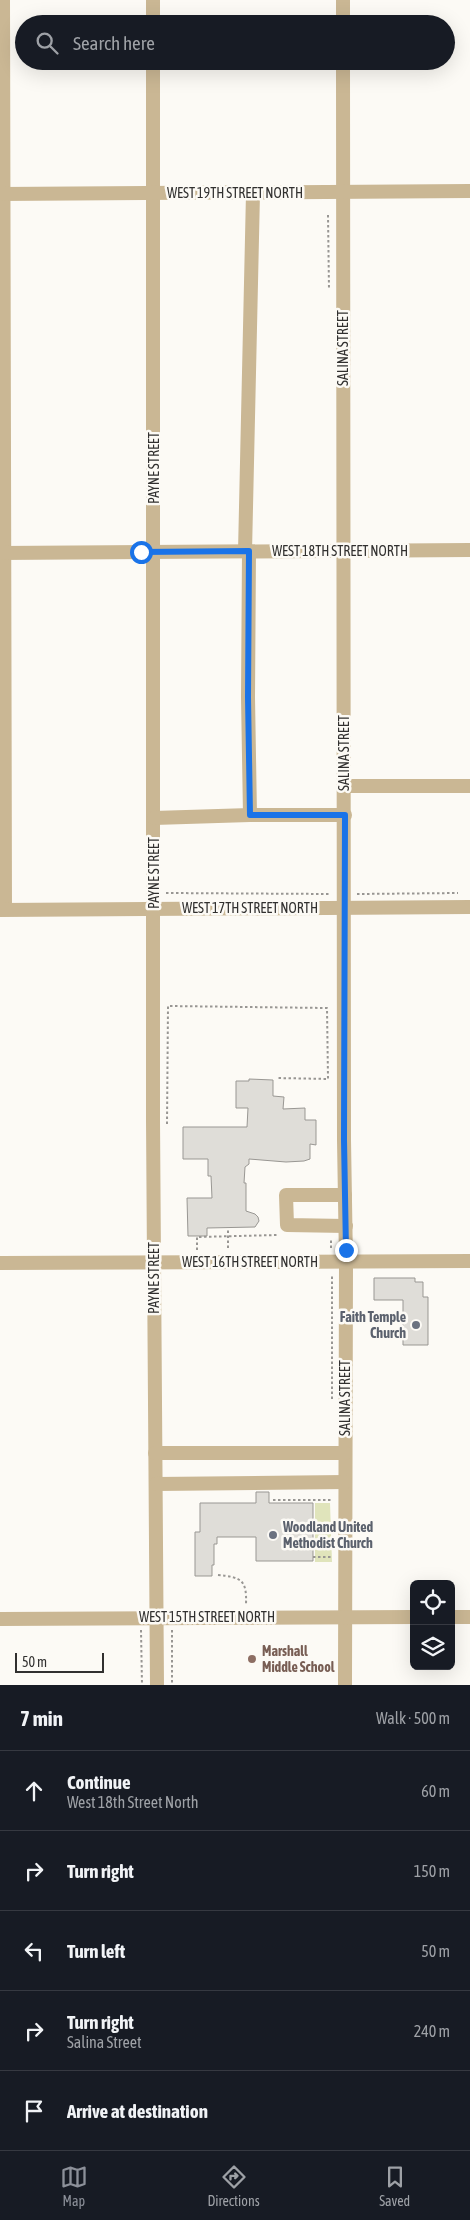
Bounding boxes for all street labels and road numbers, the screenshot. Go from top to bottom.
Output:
street label: WEST 19TH STREET NORTH [167,185,303,201]
street label: SALINA STREET [335,310,351,386]
street label: PAYNE STREET [146,432,162,504]
street label: WEST 18TH STREET NORTH [272,543,408,559]
street label: SALINA STREET [336,715,352,791]
street label: PAYNE STREET [146,837,162,909]
street label: WEST 17TH STREET NORTH [182,900,318,916]
street label: PAYNE STREET [146,1242,162,1314]
street label: WEST 16TH STREET NORTH [182,1254,318,1270]
street label: SALINA STREET [337,1360,353,1436]
street label: WEST 15TH STREET NORTH [139,1609,275,1625]

